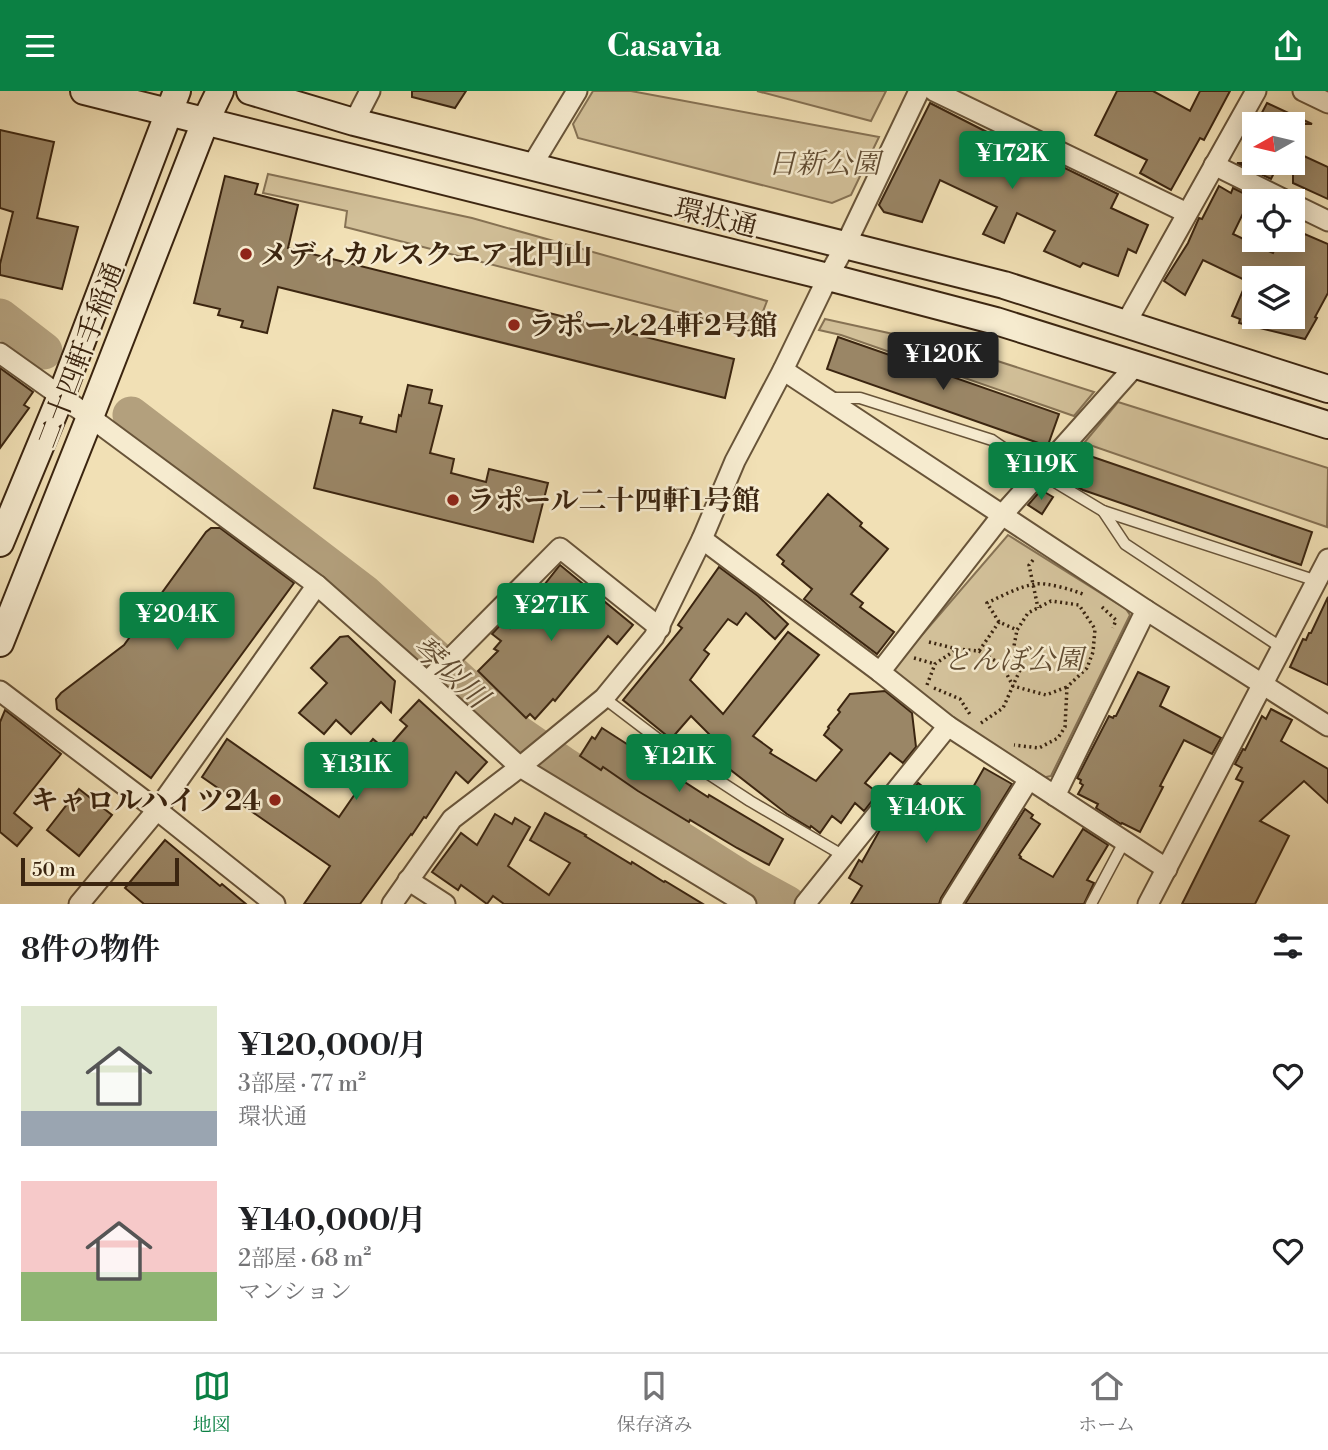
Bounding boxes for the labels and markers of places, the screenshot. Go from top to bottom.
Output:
pin: ¥172K [963,132,1061,191]
place label: メディカルスクエア北円山 [260,238,592,273]
marker: メディカルスクエア北円山 [238,246,254,262]
place label: ラポール24軒2号館 [528,309,777,344]
marker: ラポール24軒2号館 [506,317,522,333]
pin: ¥120K [894,333,992,392]
pin: ¥119K [992,443,1090,502]
place label: ラポール二十四軒1号館 [467,484,760,519]
marker: ラポール二十四軒1号館 [445,492,461,508]
pin: ¥271K [502,583,600,643]
pin: ¥204K [128,593,226,652]
pin: ¥121K [630,735,728,794]
pin: ¥131K [307,743,405,802]
place label: キャロルハイツ24 [30,784,261,819]
pin: ¥140K [877,785,975,845]
marker: キャロルハイツ24 [267,792,283,808]

